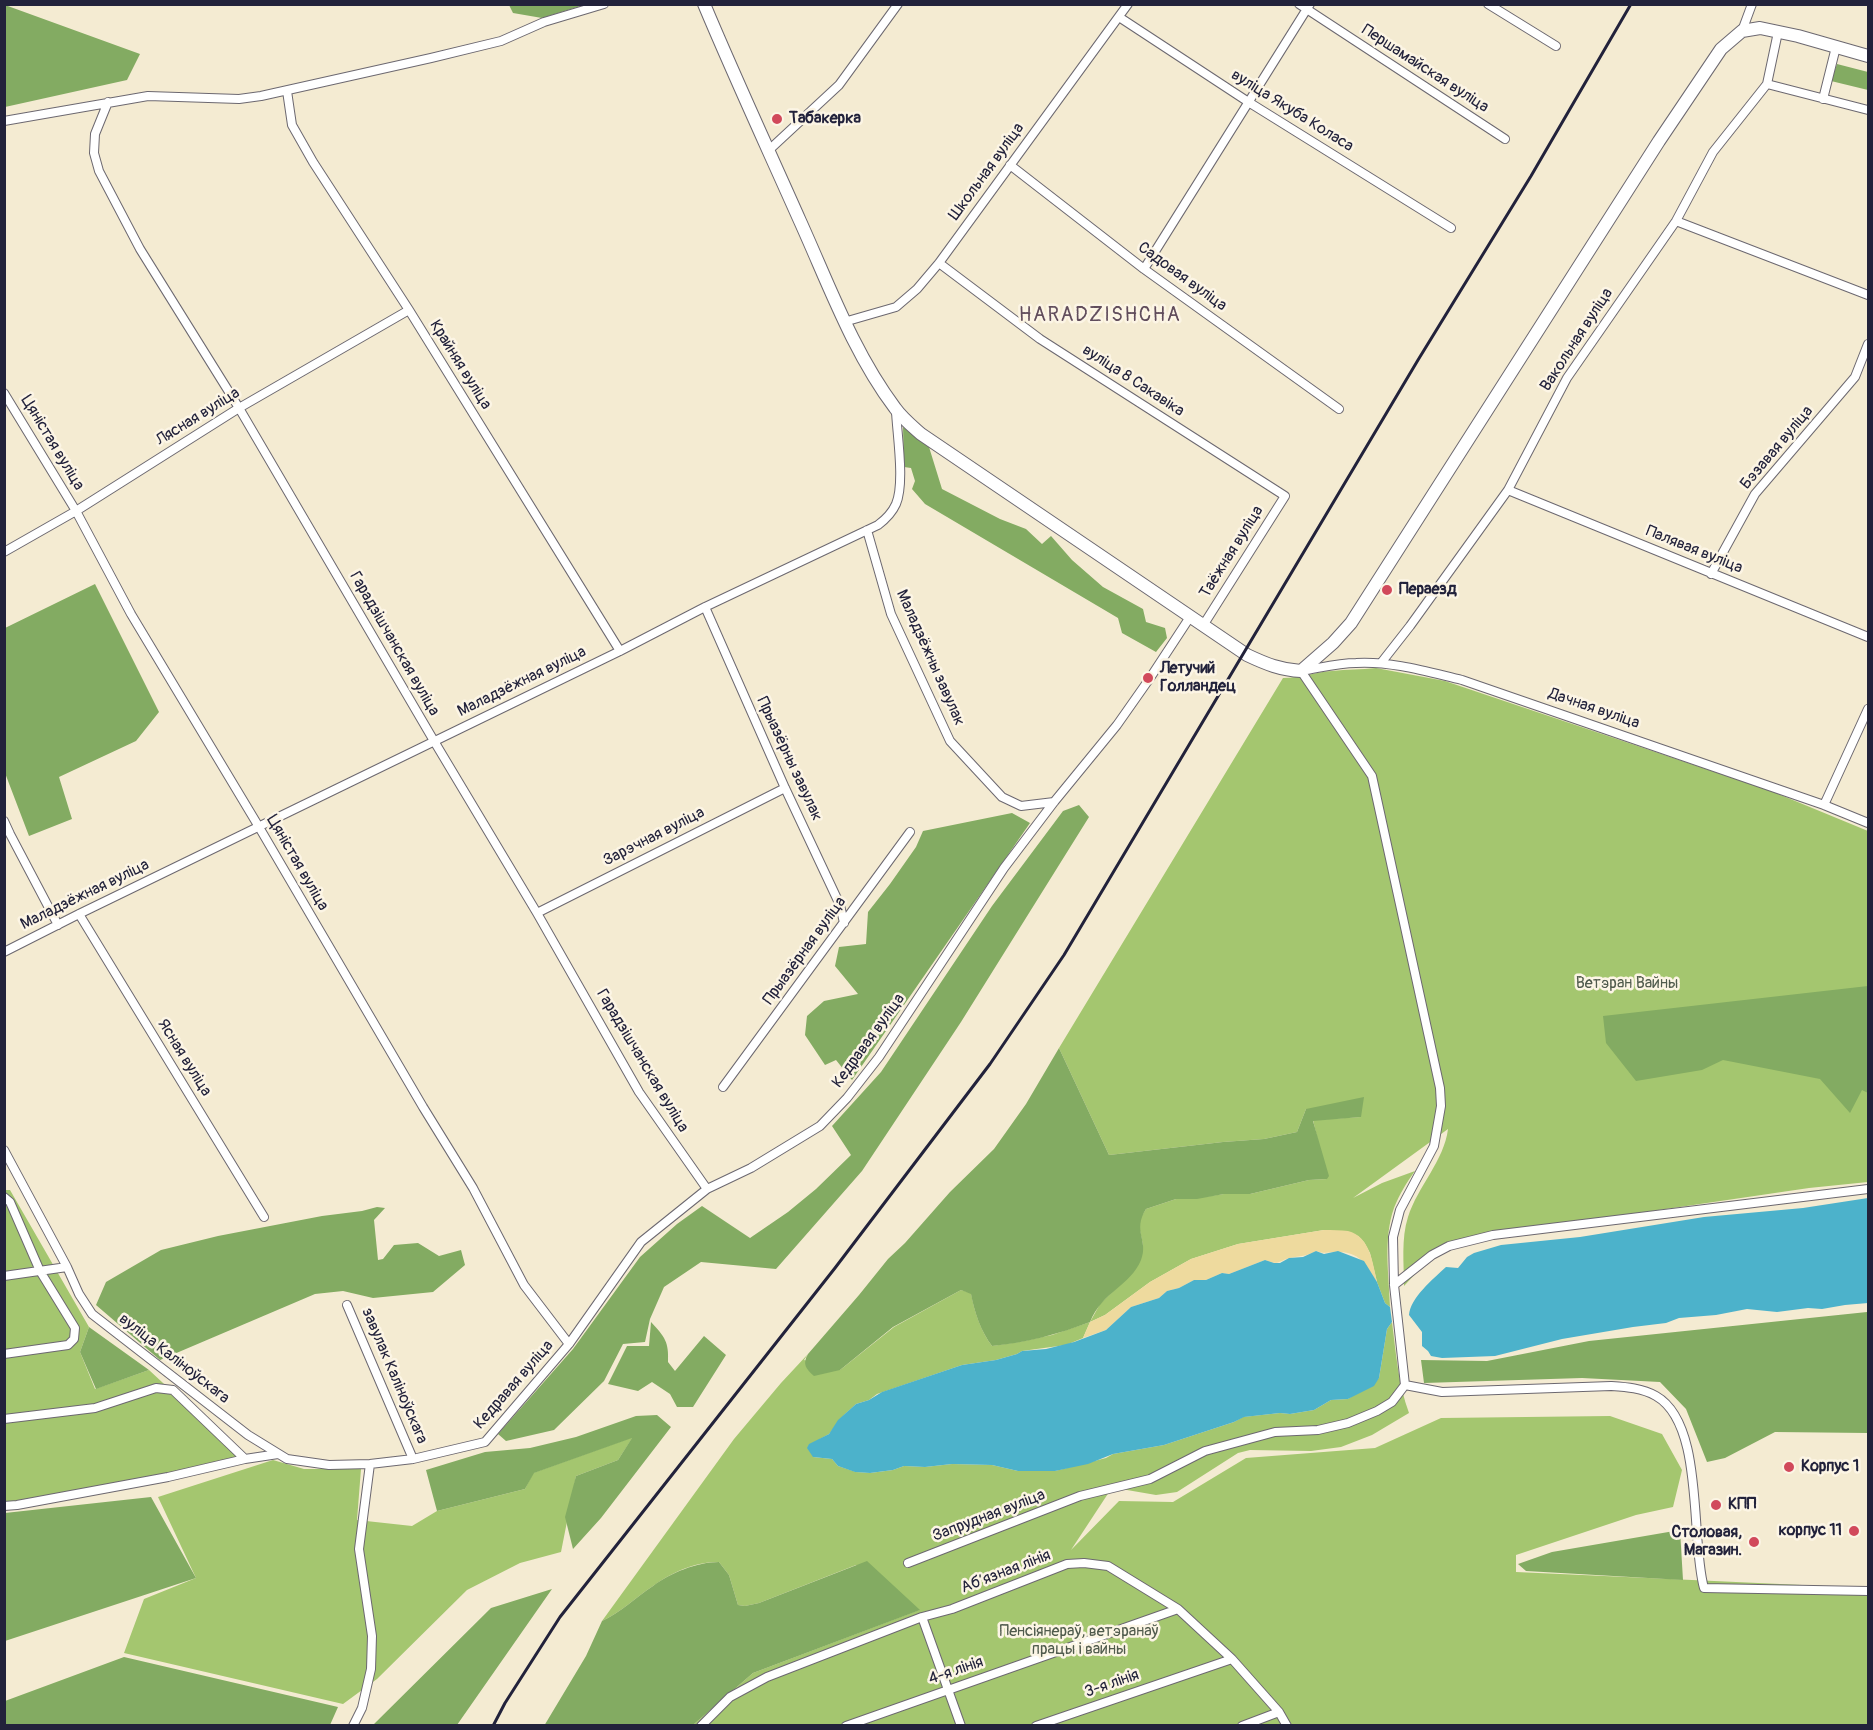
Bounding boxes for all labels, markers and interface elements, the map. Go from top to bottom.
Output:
street label: Першамайская вуліца [1358,21,1492,117]
street label: вуліца Якуба Коласа [1227,66,1357,156]
place label: Табакерка [789,109,861,129]
marker: Табакерка [770,112,784,126]
street label: Школьная вуліца [945,120,1029,224]
street label: Садовая вуліца [1134,238,1230,316]
street label: Вакольная вуліца [1537,285,1617,395]
district label: HARADZISHCHA [1019,304,1181,328]
street label: Крайняя вуліца [425,317,495,413]
street label: вуліца 8 Сакавіка [1078,341,1188,421]
street label: Лясная вуліца [153,384,243,450]
street label: Цяністая вуліца [16,392,88,494]
street label: Бэзавая вуліца [1737,402,1817,494]
street label: Таёжная вуліца [1196,502,1268,602]
street label: Палявая вуліца [1643,522,1745,578]
street label: Гарадзішчанская вуліца [345,568,443,720]
place label: Пераезд [1399,580,1457,600]
marker: Пераезд [1380,583,1394,597]
street label: Маладзёжны завулак [891,587,969,729]
street label: Маладзёжная вуліца [454,642,590,722]
place label: Летучий Голландец [1160,659,1236,697]
marker: Летучий Голландец [1141,671,1155,685]
street label: Дачная вуліца [1546,684,1642,734]
street label: Прыазёрны завулак [752,694,826,824]
street label: Зарэчная вуліца [600,803,708,871]
street label: Цяністая вуліца [262,812,332,914]
street label: Маладзёжная вуліца [17,855,153,935]
street label: Прыазёрная вуліца [759,893,851,1009]
park label: Ветэран Вайны [1576,974,1678,994]
street label: Гарадзішчанская вуліца [592,986,692,1136]
street label: Кедравая вуліца [828,990,910,1092]
street label: Ясная вуліца [153,1016,215,1100]
street label: завулак Каліноўскага [357,1305,431,1447]
street label: вуліца Каліноўскага [115,1310,233,1408]
street label: Кедравая вуліца [470,1337,558,1433]
place label: Корпус 1 [1801,1457,1859,1477]
marker: Корпус 1 [1782,1460,1796,1474]
street label: Запрудная вуліца [930,1486,1048,1546]
place label: КПП [1728,1495,1756,1515]
marker: КПП [1709,1498,1723,1512]
place label: корпус 11 [1779,1521,1842,1541]
place label: Столовая, Магазин. [1672,1523,1742,1561]
marker: корпус 11 [1847,1524,1861,1538]
marker: Столовая, Магазин. [1747,1535,1761,1549]
street label: Абʼязная лінія [958,1546,1054,1598]
park label: Пенсіянераў, ветэранаў працы і вайны [1000,1622,1158,1660]
street label: 4-я лінія [926,1653,986,1689]
street label: 3-я лінія [1082,1666,1142,1702]

